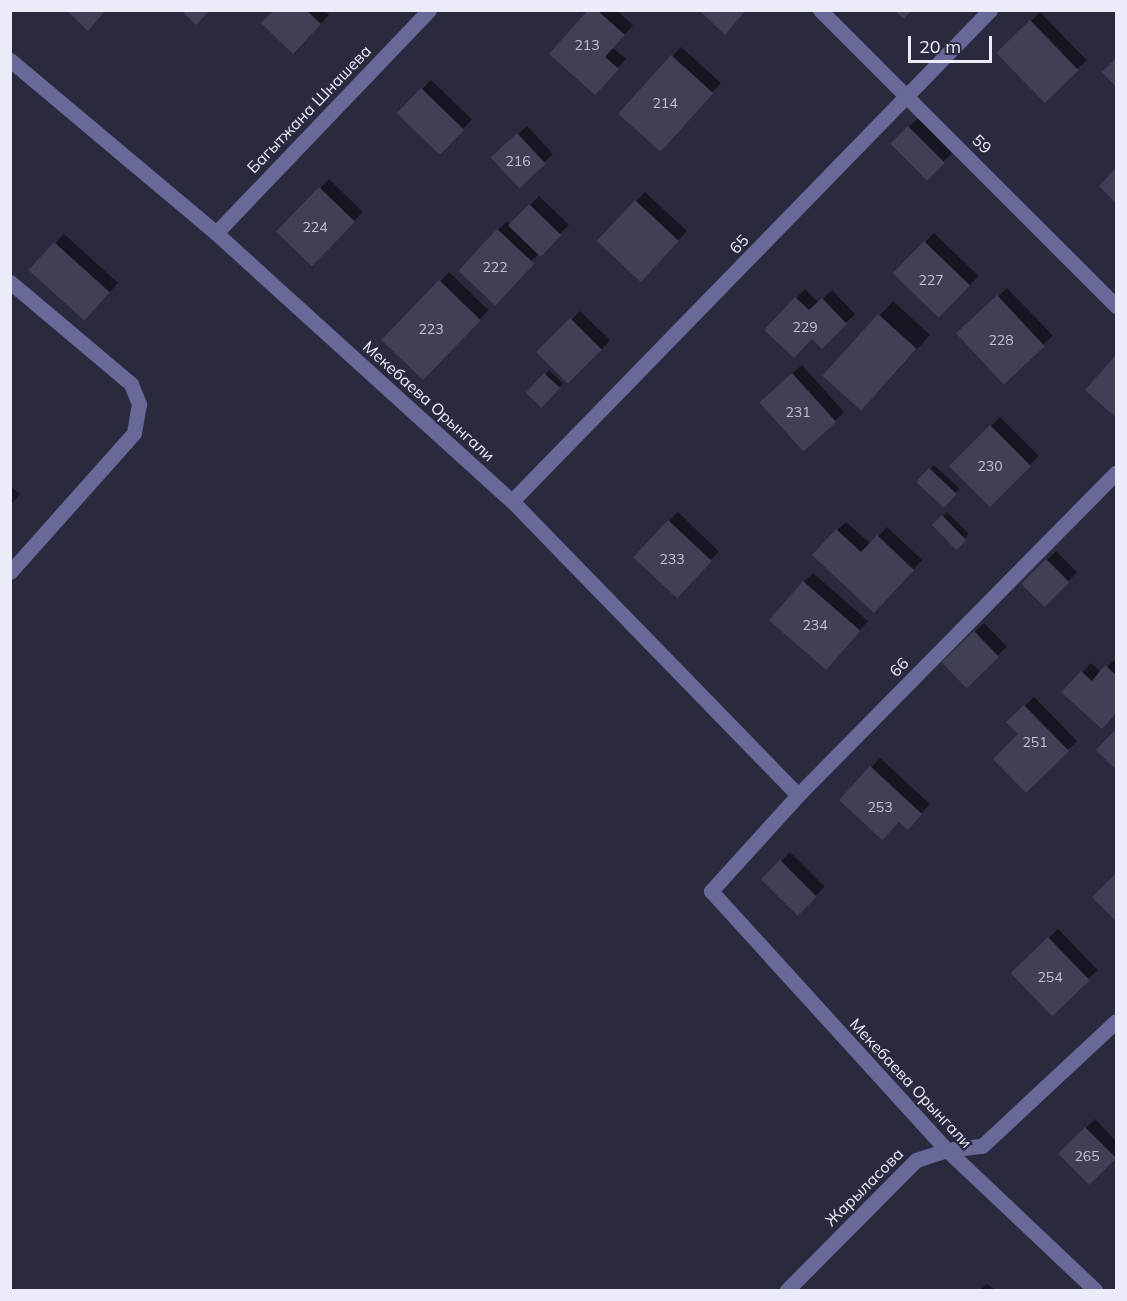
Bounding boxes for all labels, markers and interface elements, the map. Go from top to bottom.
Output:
scale bar [911,24,995,62]
text: 20 m [919,35,961,58]
house number: 213 [574,37,600,53]
street label: Багытжана Шнашева [243,41,375,177]
house number: 214 [652,95,678,111]
street label: 59 [968,130,996,158]
house number: 216 [505,153,531,169]
house number: 224 [302,219,328,235]
street label: 65 [725,230,753,258]
house number: 222 [482,259,508,275]
house number: 227 [918,272,944,288]
house number: 229 [792,319,818,335]
house number: 223 [418,321,444,337]
house number: 228 [988,332,1014,348]
street label: Мекебаева Орынгали [359,337,499,465]
house number: 231 [785,404,811,420]
house number: 230 [977,458,1003,474]
house number: 233 [659,551,685,567]
house number: 234 [802,617,828,633]
street label: 66 [885,653,913,681]
house number: 251 [1022,734,1048,750]
house number: 253 [867,799,893,815]
house number: 254 [1037,969,1063,985]
street label: Мекебаева Орынгали [846,1014,976,1152]
street label: Жарыласова [821,1144,907,1230]
house number: 265 [1074,1148,1100,1164]

